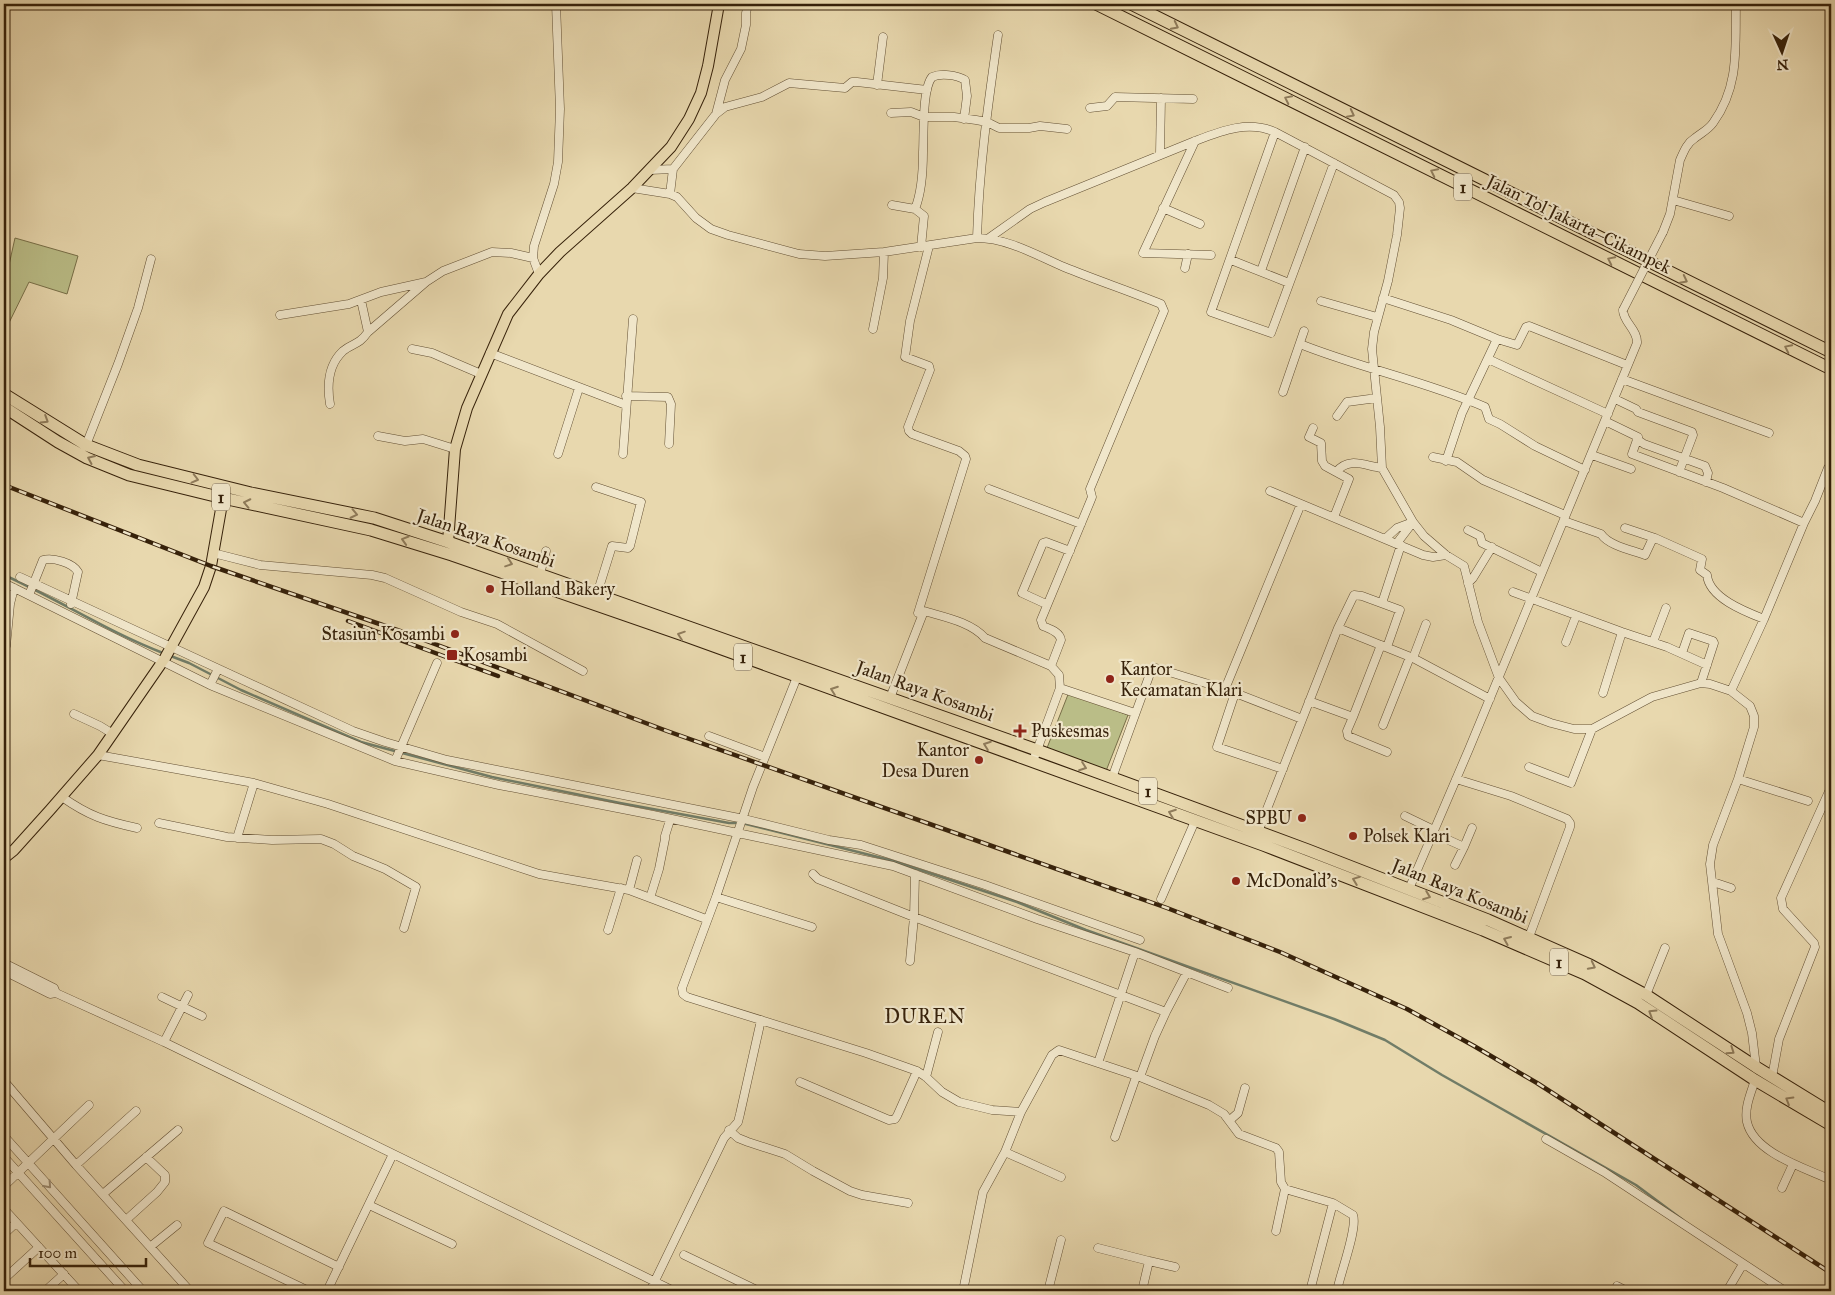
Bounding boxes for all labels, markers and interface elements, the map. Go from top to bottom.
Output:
one-way arrow [1169,19,1178,29]
north arrow [1758,28,1808,78]
text: N [1776,56,1789,73]
one-way arrow [1285,96,1294,106]
one-way arrow [1346,108,1355,118]
one-way arrow [1430,168,1439,178]
street label: Jalan Tol Jakarta–Cikampek [1481,169,1676,280]
road number: 1 [1454,173,1472,200]
one-way arrow [1607,256,1616,266]
one-way arrow [1679,274,1688,284]
one-way arrow [1784,344,1793,354]
one-way arrow [40,413,49,423]
one-way arrow [87,455,96,466]
one-way arrow [191,473,200,484]
road number: 1 [212,484,230,511]
one-way arrow [243,498,251,509]
street label: Jalan Raya Kosambi [412,503,558,573]
one-way arrow [349,508,358,519]
one-way arrow [401,536,410,546]
one-way arrow [504,557,512,567]
place label: Holland Bakery [500,578,615,600]
marker: Holland Bakery [484,583,496,595]
place label: Stasiun Kosambi [322,623,445,645]
marker: Stasiun Kosambi [449,628,461,640]
one-way arrow [677,631,686,641]
place label: Kosambi [463,644,528,666]
road number: 1 [734,644,752,670]
marker: Kosambi [445,648,459,662]
street label: Jalan Raya Kosambi [851,655,997,727]
place label: Kantor Kecamatan Klari [1120,658,1243,701]
marker: Kantor Kecamatan Klari [1104,673,1116,685]
one-way arrow [830,686,839,696]
place label: Puskesmas [1031,720,1109,742]
marker: Puskesmas [1013,724,1027,738]
place label: Kantor Desa Duren [882,739,969,782]
one-way arrow [983,741,992,751]
marker: Kantor Desa Duren [973,754,985,766]
one-way arrow [1078,760,1087,771]
road number: 1 [1139,778,1157,804]
place label: SPBU [1245,807,1293,829]
one-way arrow [1169,809,1177,819]
marker: SPBU [1296,812,1308,824]
place label: Polsek Klari [1363,825,1450,847]
marker: Polsek Klari [1347,830,1359,842]
street label: Jalan Raya Kosambi [1386,853,1531,929]
place label: McDonald's [1246,870,1337,892]
marker: McDonald's [1230,875,1242,887]
one-way arrow [1352,876,1361,886]
one-way arrow [1422,890,1430,900]
one-way arrow [1503,935,1512,946]
road number: 1 [1550,949,1568,976]
one-way arrow [1587,960,1596,971]
district label: DUREN [884,1004,966,1028]
one-way arrow [1649,1009,1658,1019]
one-way arrow [1725,1045,1735,1054]
one-way arrow [1786,1097,1795,1107]
one-way arrow [43,1179,51,1188]
scale bar [30,1235,146,1267]
text: 100 m [38,1244,78,1262]

